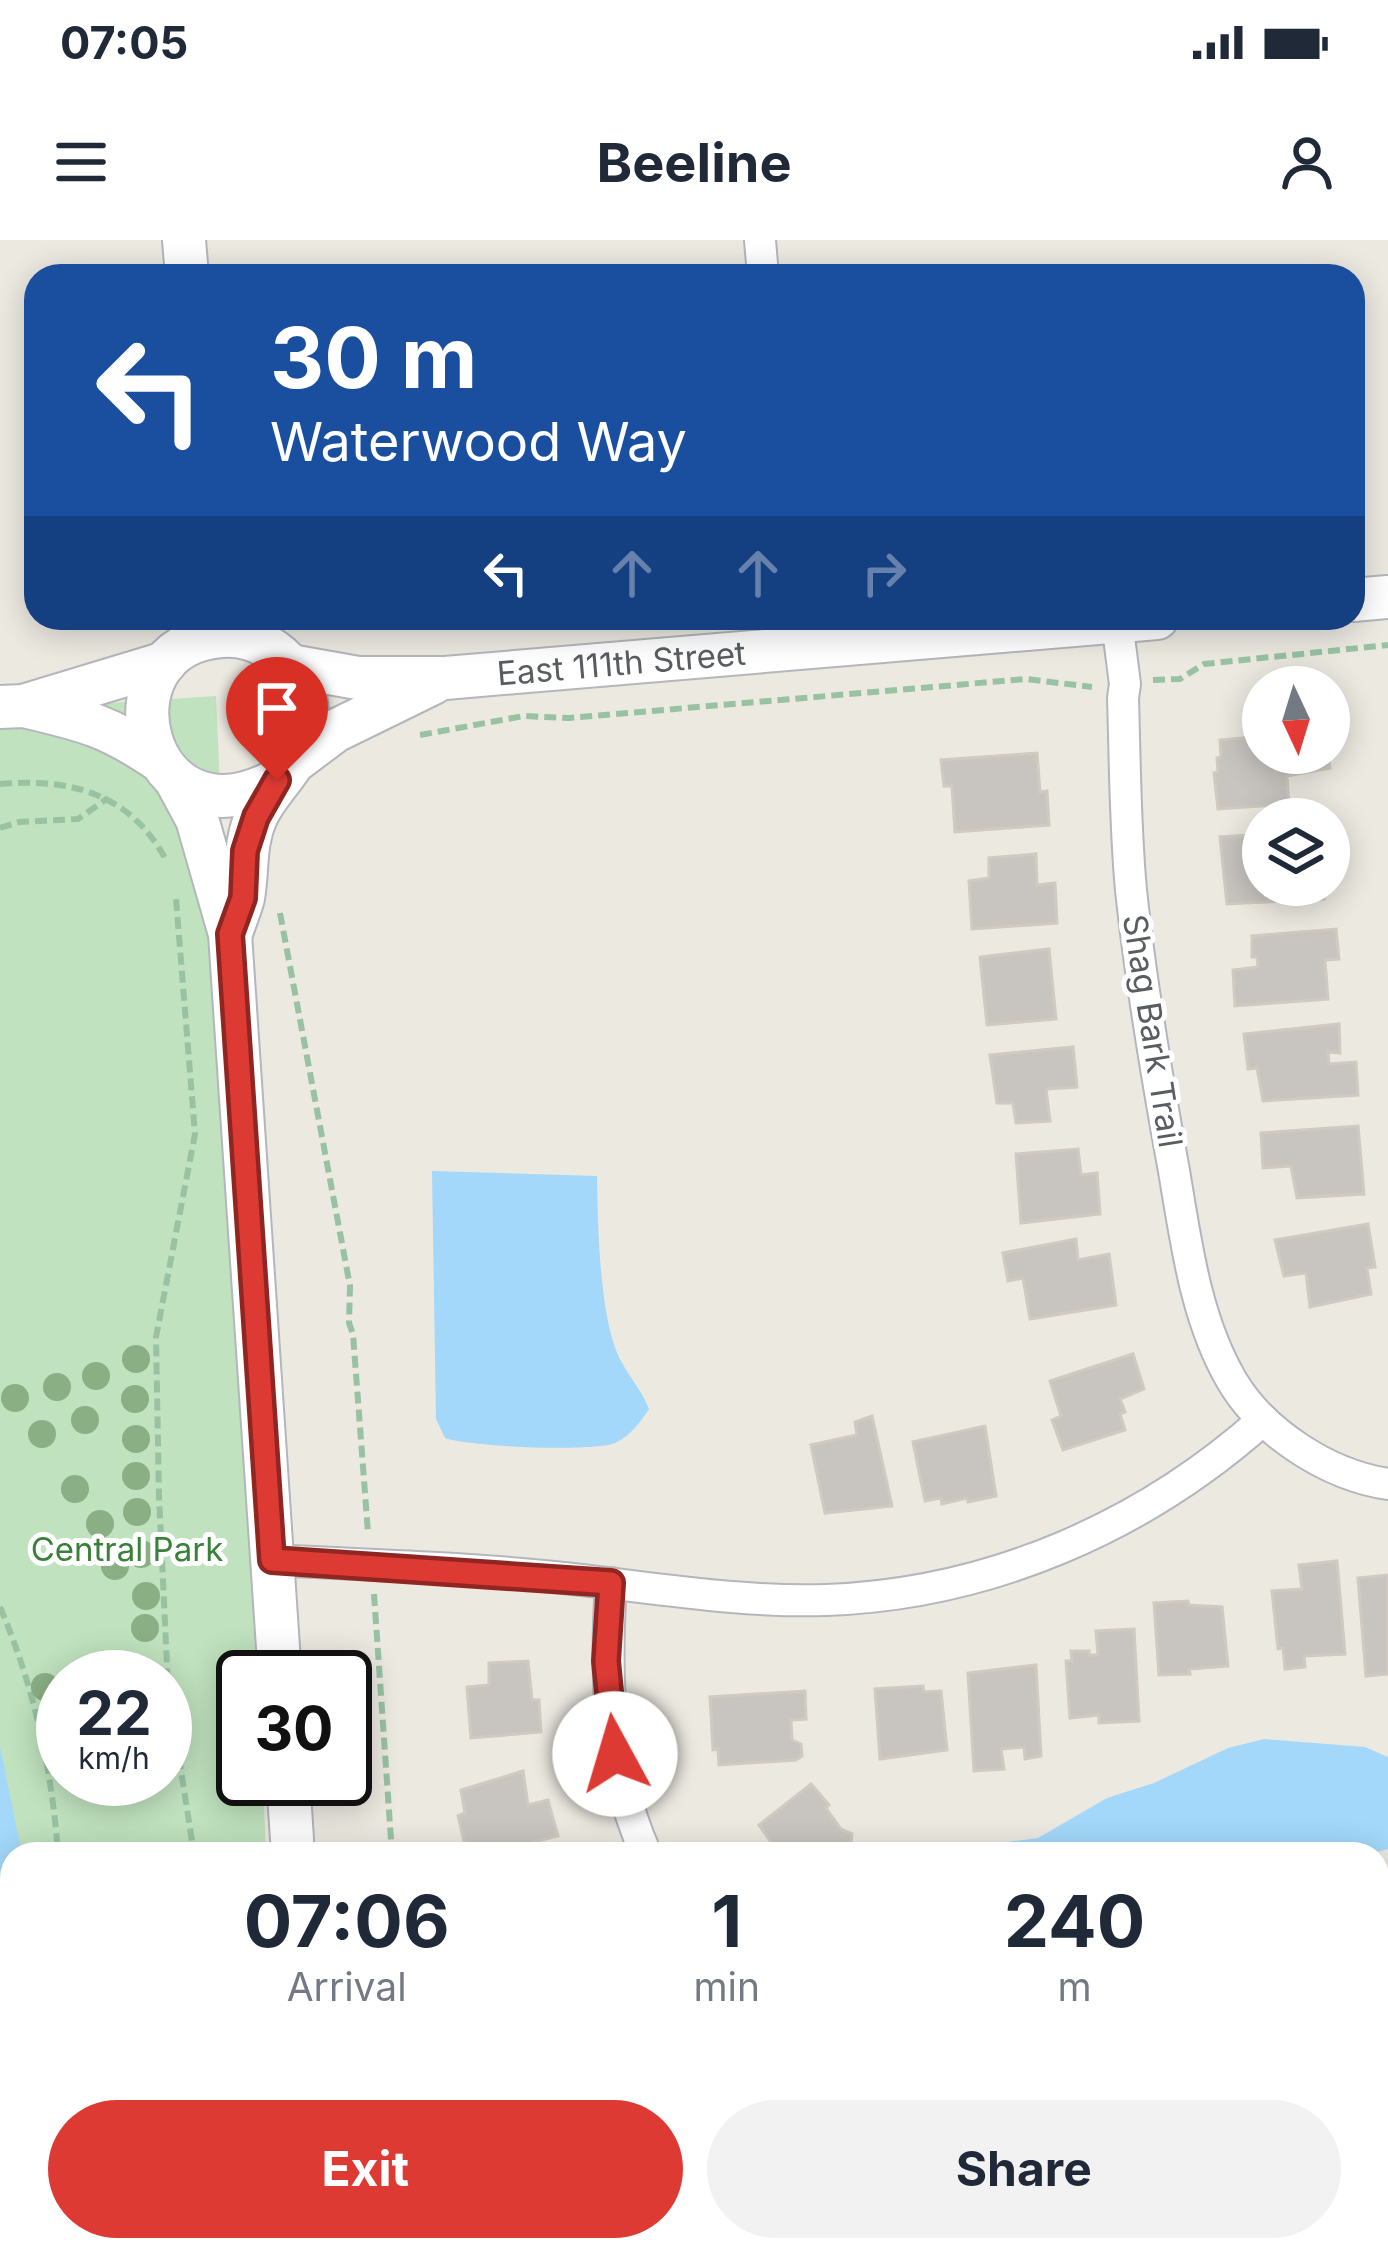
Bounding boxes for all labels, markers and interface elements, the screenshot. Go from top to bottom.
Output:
text: 07:05 [60,15,188,70]
icon: menu [48,129,114,195]
icon: person [1274,129,1340,195]
text: Beeline [596,130,792,195]
text: 30 m [270,307,477,408]
icon: left [72,312,228,468]
text: Waterwood Way [270,409,687,474]
icon: left [473,540,539,606]
icon: ahead [599,540,665,606]
icon: ahead [725,540,791,606]
icon: right [851,540,917,606]
street label: East 111th Street [495,633,747,694]
pin [226,657,328,780]
north arrow [1242,666,1350,774]
map controls [1242,666,1350,906]
icon: arrive [244,675,310,741]
button: layers [1242,798,1350,906]
street label: Shag Bark Trail [1115,912,1191,1150]
park label: Central Park [31,1529,223,1569]
speed limit sign: 30 [216,1650,372,1806]
text: 22 [76,1677,152,1749]
position arrow [552,1691,678,1817]
text: km/h [78,1740,150,1776]
text: 07:06 [244,1877,450,1964]
text: 1 [711,1877,742,1964]
text: 240 [1004,1877,1145,1964]
text: Arrival [287,1963,407,2010]
text: min [693,1963,760,2010]
text: m [1057,1963,1092,2010]
button: Exit [48,2100,683,2238]
button: Share [707,2100,1341,2238]

